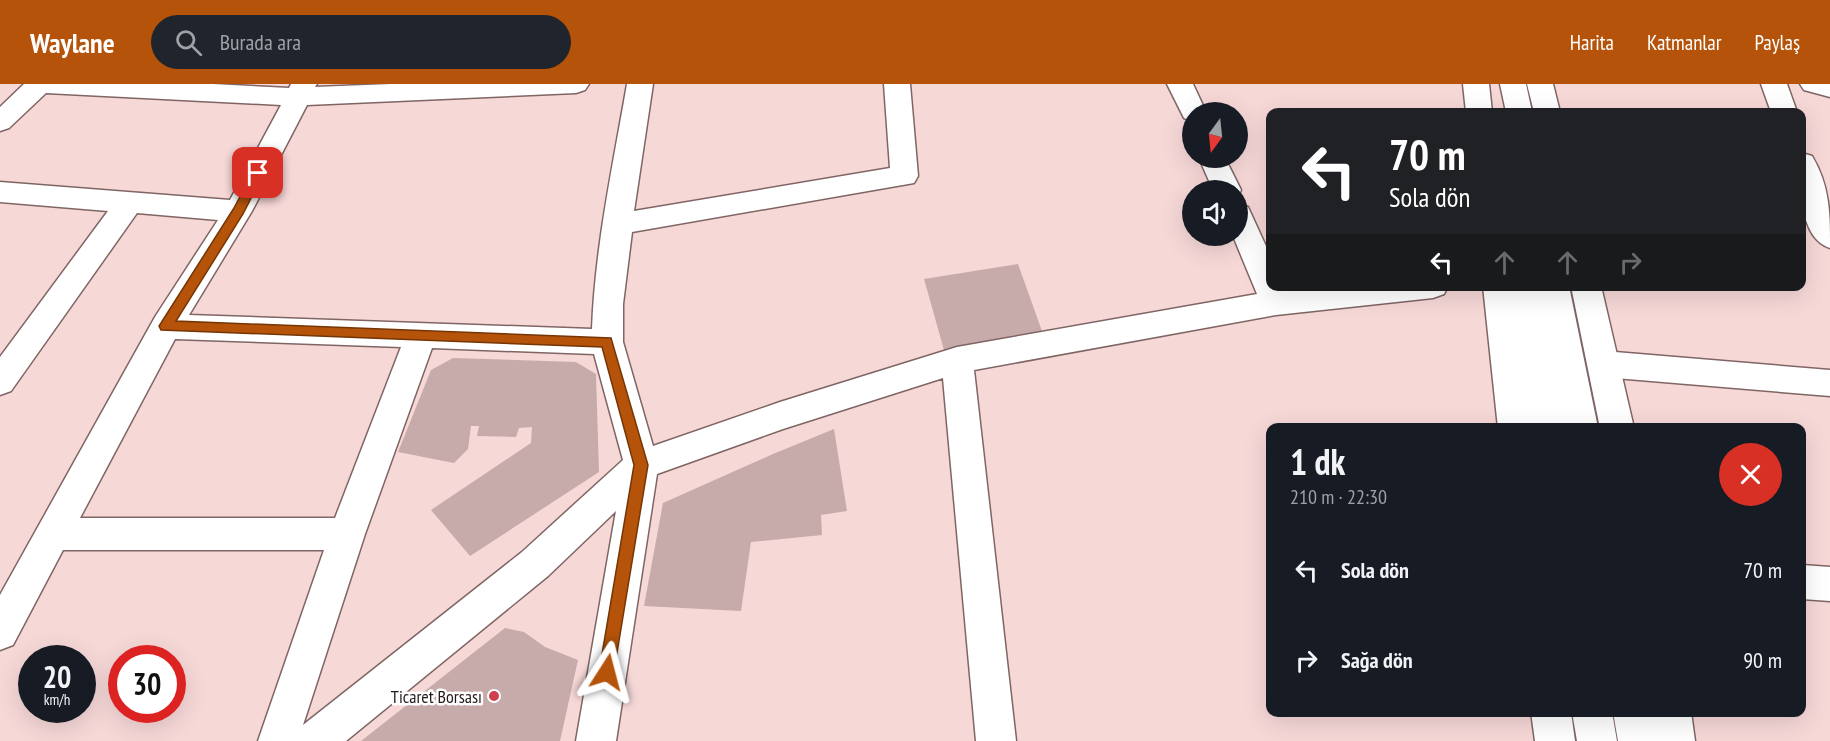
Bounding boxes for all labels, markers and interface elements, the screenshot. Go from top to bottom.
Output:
search box [151,15,571,69]
text: Waylane [30,24,115,61]
icon: search [172,26,205,59]
text: Burada ara [220,28,301,56]
text: Harita [1570,29,1614,56]
text: Katmanlar [1647,29,1721,56]
text: Paylaş [1754,29,1800,56]
north arrow [1182,102,1248,168]
map controls [1182,102,1248,246]
text: 70 m [1389,127,1466,182]
icon: left [1290,132,1368,210]
pin [232,147,283,198]
icon: arrive [241,156,274,189]
button: sound [1182,180,1248,246]
text: Sola dön [1389,180,1470,214]
icon: left [1425,246,1458,279]
icon: ahead [1488,246,1521,279]
icon: ahead [1551,246,1584,279]
icon: right [1614,246,1647,279]
text: 1 dk [1290,438,1345,485]
button: close [1719,443,1782,506]
text: 210 m · 22:30 [1290,484,1387,510]
icon: left [1290,554,1323,587]
text: Sola dön [1341,556,1409,584]
text: 70 m [1743,556,1782,584]
position arrow [575,640,639,704]
icon: right [1290,644,1323,677]
speed limit sign: 30 [108,645,186,723]
text: Sağa dön [1341,646,1413,674]
text: 90 m [1743,646,1782,674]
text: 20 [43,657,71,696]
place label: Ticaret Borsası [391,685,482,708]
marker: Ticaret Borsası [487,689,501,703]
text: km/h [44,690,70,709]

